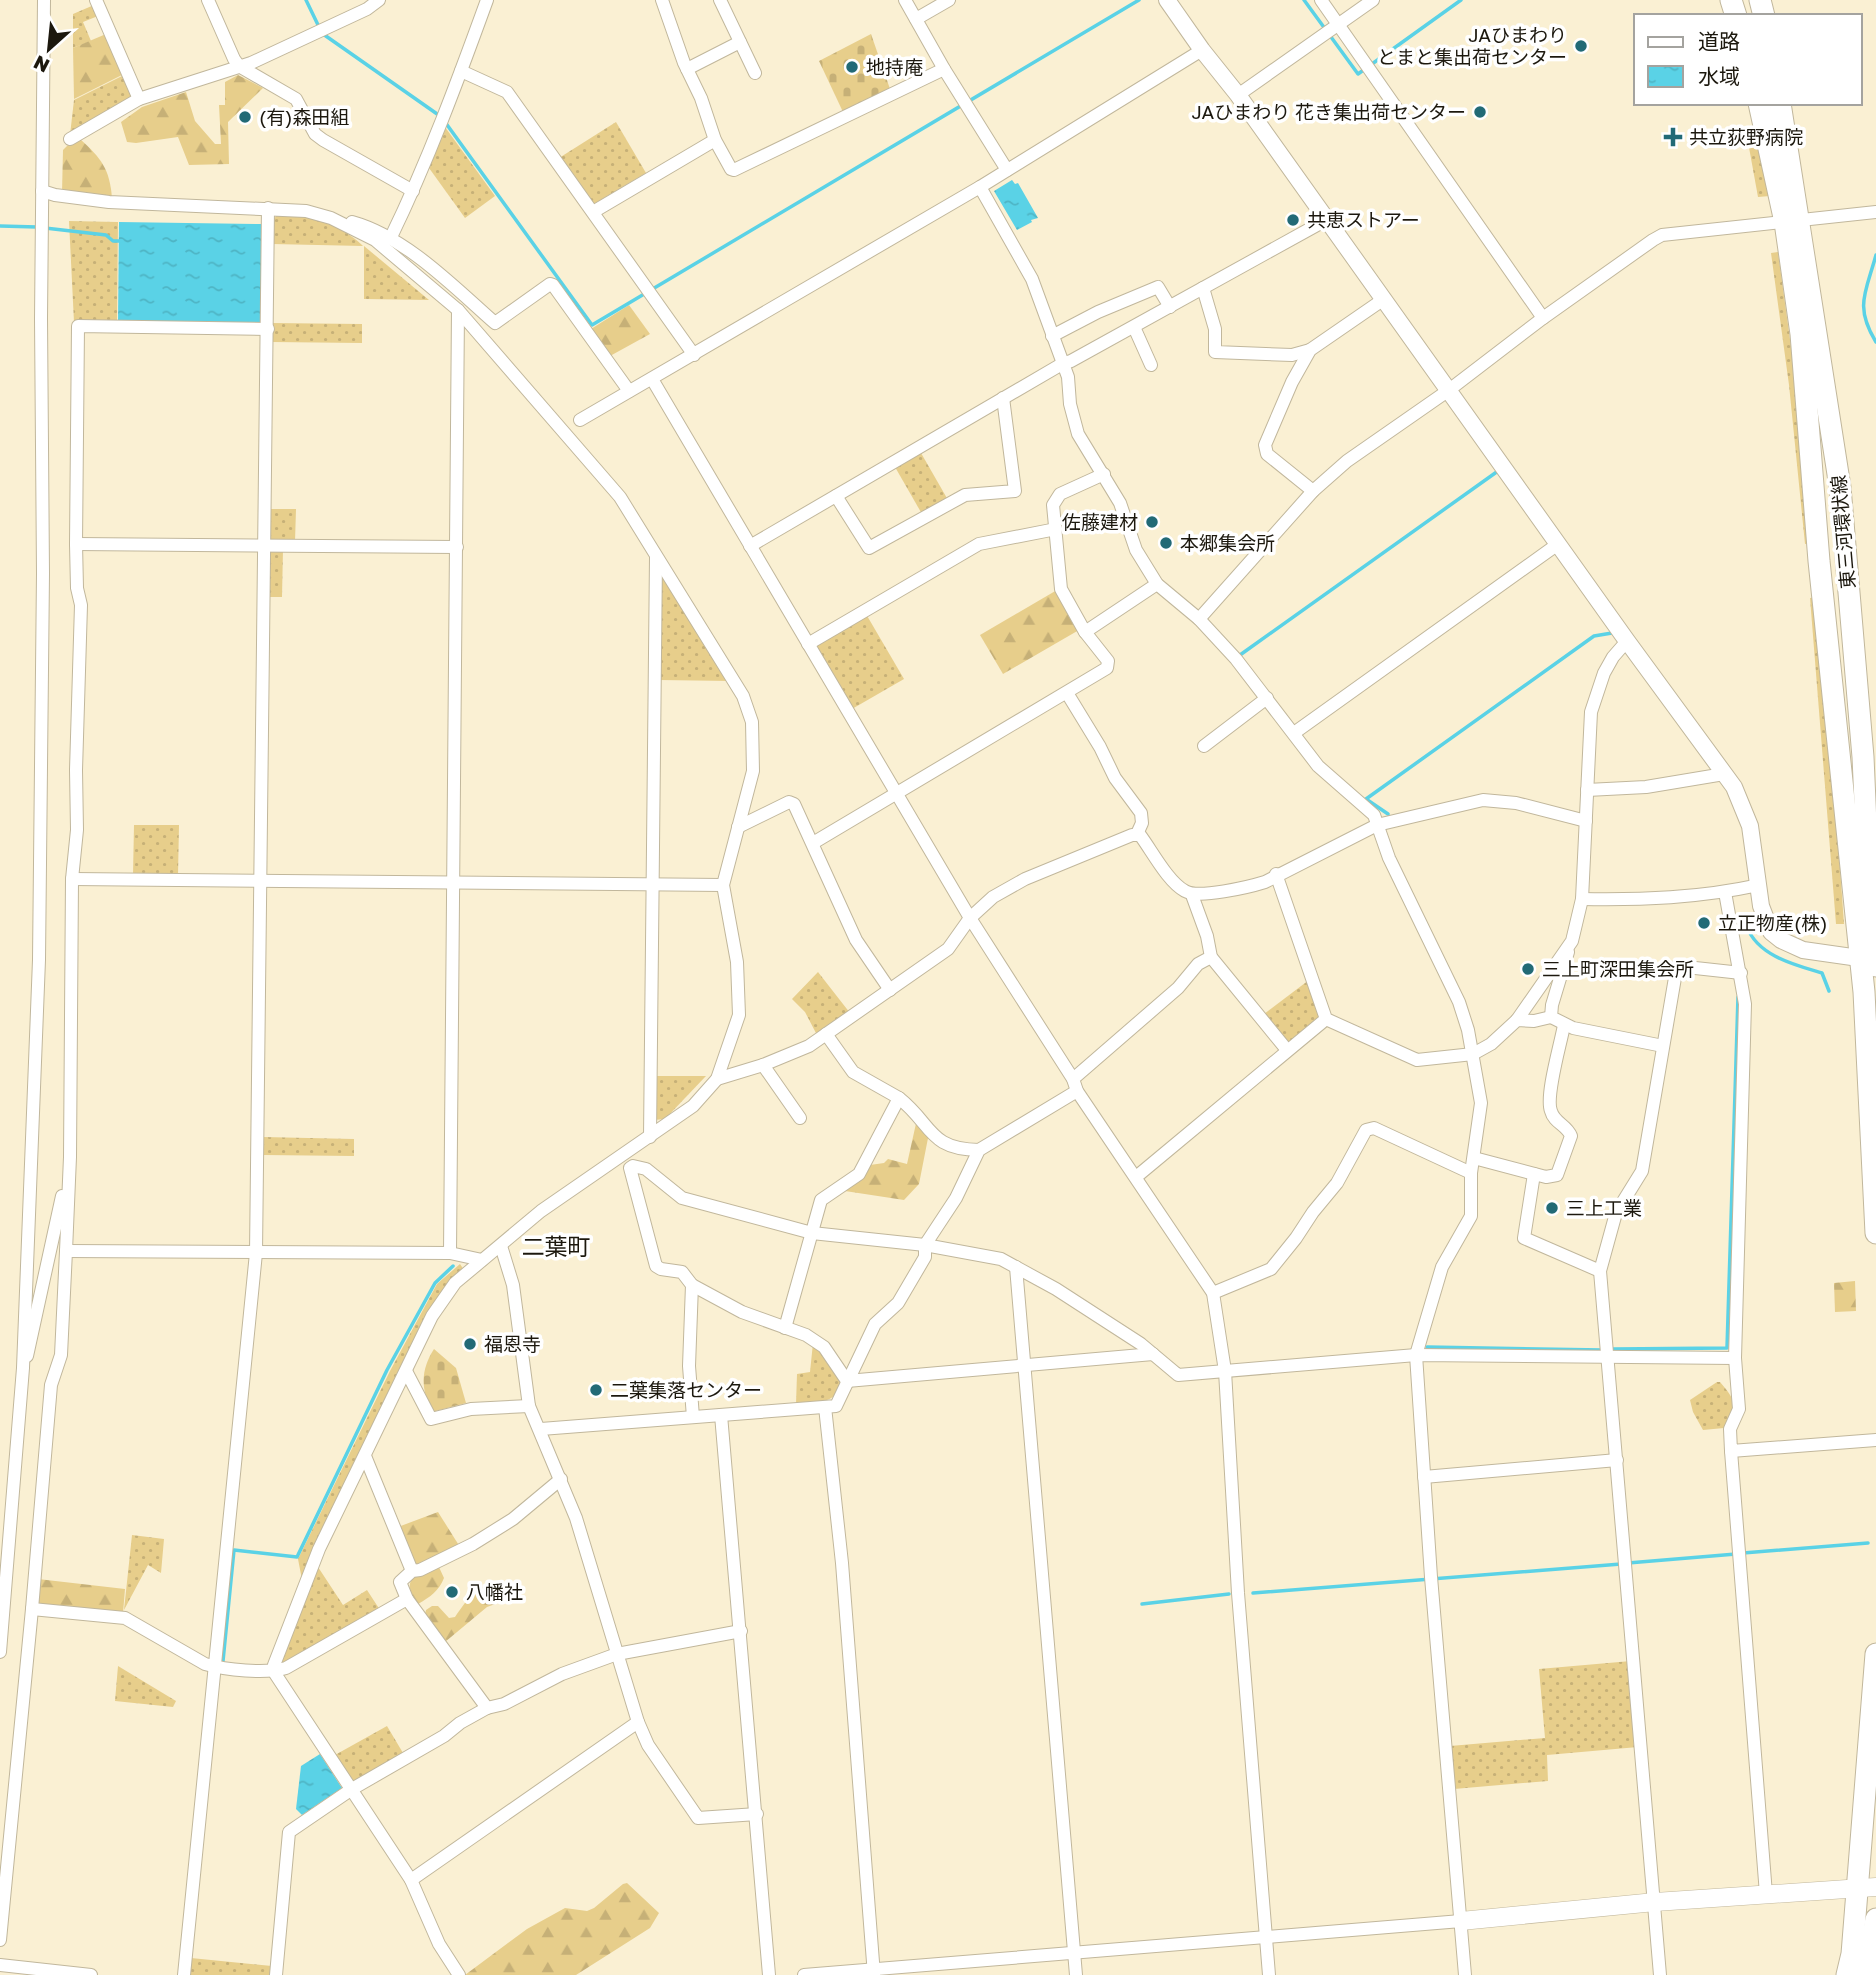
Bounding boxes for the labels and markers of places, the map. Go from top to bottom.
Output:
place label: JAひまわり とまと集出荷センター [1377,23,1567,68]
marker: JAひまわり とまと集出荷センター [1573,38,1589,54]
place label: 地持庵 [866,55,923,78]
marker: 地持庵 [844,59,860,75]
place label: JAひまわり 花き集出荷センター [1192,100,1466,123]
marker: JAひまわり 花き集出荷センター [1472,104,1488,120]
place label: (有)森田組 [259,105,349,128]
marker: (有)森田組 [237,109,253,125]
place label: 共立荻野病院 [1689,125,1803,148]
marker: 共立荻野病院 [1663,127,1683,147]
place label: 共恵ストアー [1307,208,1420,231]
marker: 共恵ストアー [1285,212,1301,228]
place label: 佐藤建材 [1062,510,1138,533]
marker: 佐藤建材 [1144,514,1160,530]
place label: 本郷集会所 [1180,531,1275,554]
marker: 本郷集会所 [1158,535,1174,551]
place label: 立正物産(株) [1718,911,1827,934]
marker: 立正物産(株) [1696,915,1712,931]
place label: 三上町深田集会所 [1542,957,1694,980]
marker: 三上町深田集会所 [1520,961,1536,977]
place label: 三上工業 [1566,1196,1642,1219]
marker: 三上工業 [1544,1200,1560,1216]
place label: 福恩寺 [484,1332,541,1355]
marker: 福恩寺 [462,1336,478,1352]
place label: 二葉集落センター [610,1378,762,1401]
marker: 二葉集落センター [588,1382,604,1398]
place label: 八幡社 [466,1580,523,1603]
marker: 八幡社 [444,1584,460,1600]

